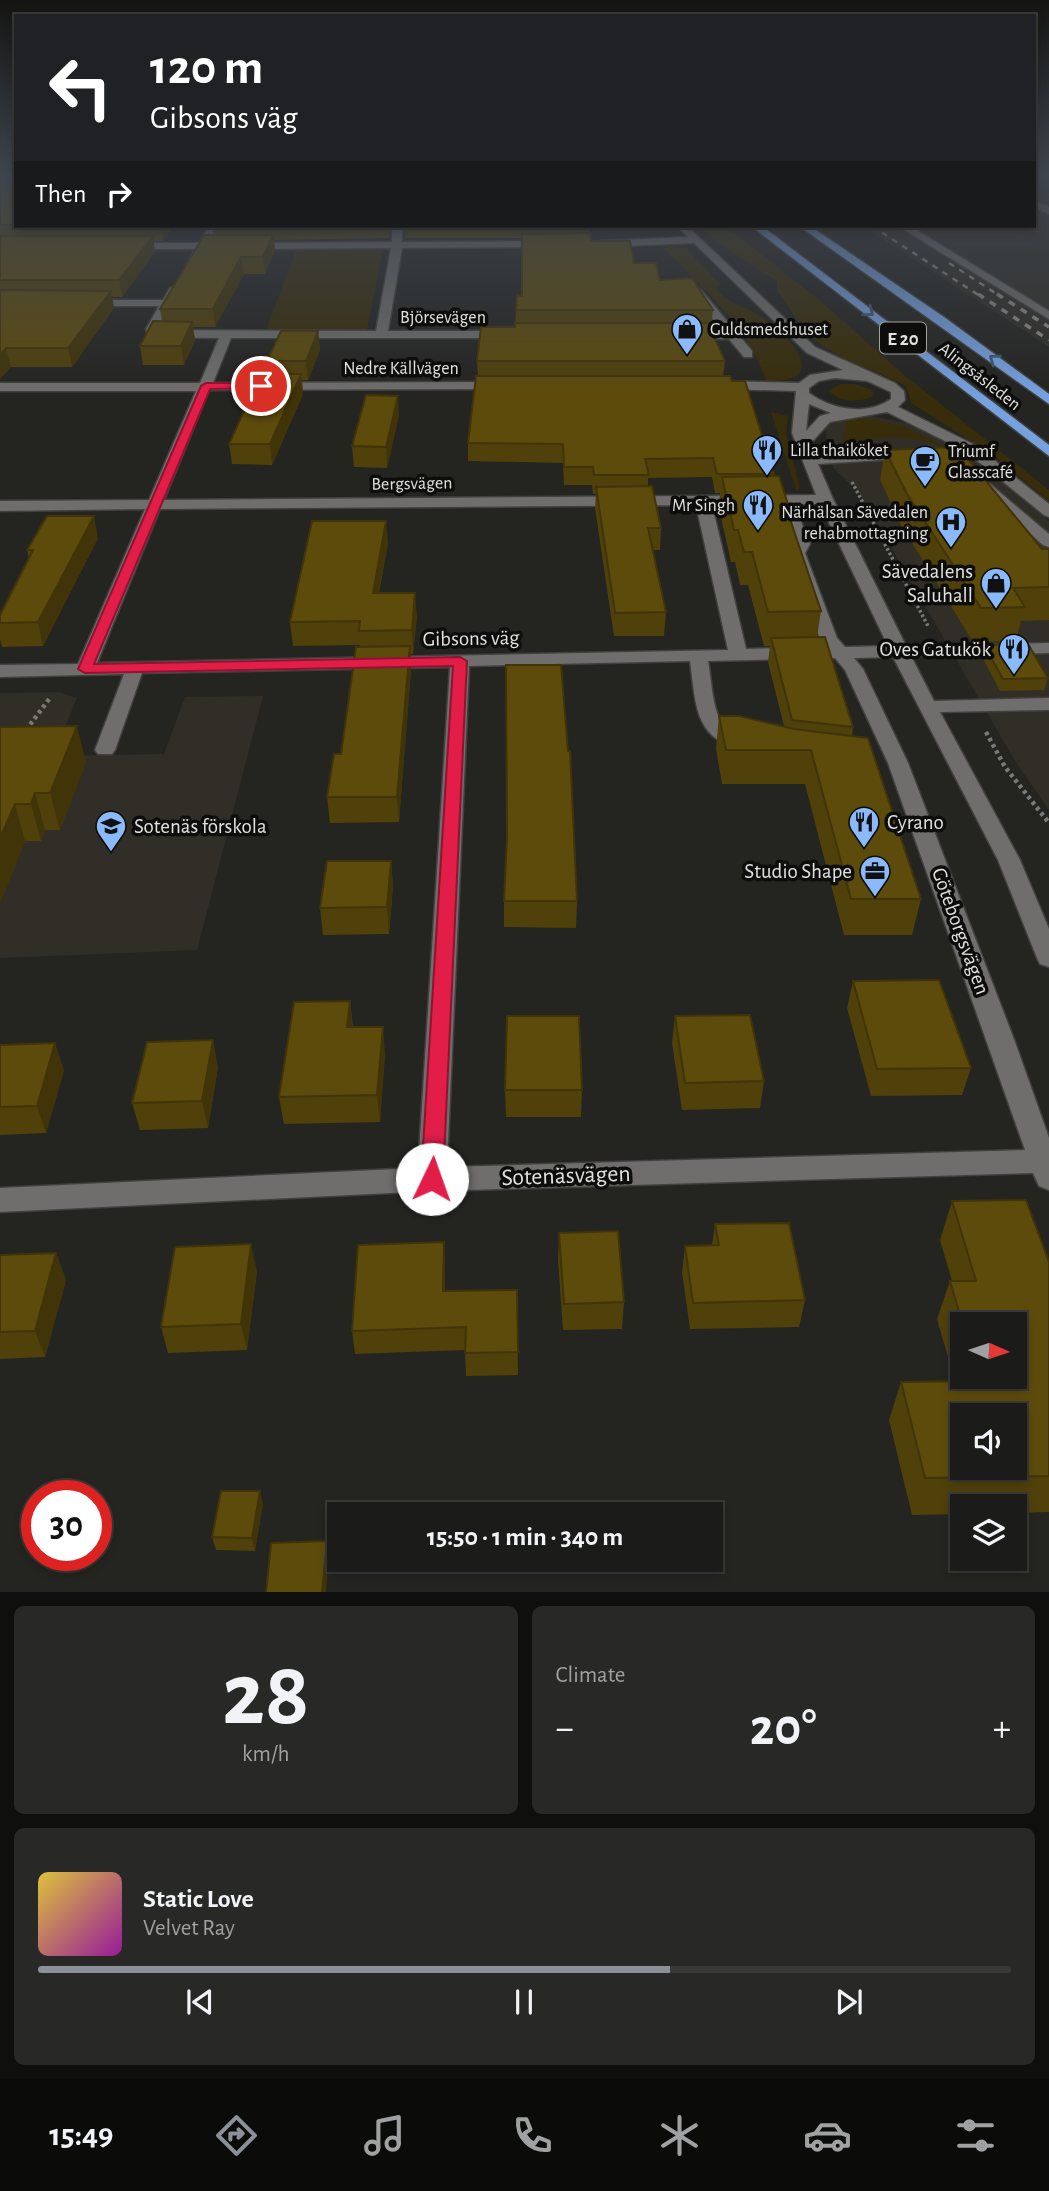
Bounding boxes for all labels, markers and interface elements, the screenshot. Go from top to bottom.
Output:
icon: left [35,42,126,133]
text: 120 m [150,44,263,93]
text: Gibsons väg [150,102,298,134]
icon: right [100,175,138,213]
text: Then [35,181,86,207]
one-way arrow [861,303,874,316]
street label: Björsevägen [400,309,486,327]
shop icon: Guldsmedshuset [670,312,704,356]
place label: Guldsmedshuset [710,321,828,339]
road number: E 20 [880,322,926,354]
street label: Alingsåsleden [935,339,1024,414]
one-way arrow [989,355,1002,367]
pin [231,356,291,416]
street label: Nedre Källvägen [343,360,459,378]
icon: arrive [242,367,280,405]
restaurant icon: Lilla thaiköket [750,433,784,477]
place label: Lilla thaiköket [790,442,889,460]
place label: Triumf Glasscafé [948,443,1013,482]
cafe icon: Triumf Glasscafé [908,444,942,488]
street label: Bergsvägen [371,474,453,494]
restaurant icon: Mr Singh [741,488,775,532]
place label: Mr Singh [672,497,735,515]
place label: Närhälsan Sävedalen rehabmottagning [781,504,928,543]
hospital icon: Närhälsan Sävedalen rehabmottagning [934,505,968,549]
place label: Sävedalens Saluhall [882,561,973,606]
shop icon: Sävedalens Saluhall [979,566,1013,610]
street label: Gibsons väg [422,627,520,650]
restaurant icon: Oves Gatukök [997,632,1031,676]
place label: Oves Gatukök [880,639,991,660]
restaurant icon: Cyrano [847,805,881,849]
school or university icon: Sotenäs förskola [94,809,128,853]
place label: Cyrano [887,812,944,833]
place label: Sotenäs förskola [134,816,267,837]
office icon: Studio Shape [858,854,892,898]
place label: Studio Shape [744,861,852,882]
street label: Göteborgsvägen [928,865,993,997]
position arrow [395,1142,469,1216]
street label: Sotenäsvägen [501,1162,631,1190]
north arrow [950,1312,1027,1390]
map controls [950,1312,1027,1571]
button: sound [950,1403,1027,1480]
speed limit sign: 30 [21,1480,112,1571]
button: layers [950,1494,1027,1571]
text: 15:50 · 1 min · 340 m [427,1524,623,1550]
text: 28 [222,1650,310,1741]
text: Climate [556,1664,625,1687]
text: 20° [750,1702,817,1754]
text: − [556,1710,574,1748]
text: + [993,1710,1011,1748]
text: km/h [242,1743,289,1766]
text: Static Love [143,1886,254,1912]
text: Velvet Ray [143,1917,235,1940]
icon: previous [181,1983,219,2021]
icon: pause [505,1983,543,2021]
icon: next [830,1983,868,2021]
icon: directions [212,2111,261,2160]
icon: music [360,2111,409,2160]
icon: phone [508,2111,557,2160]
icon: climate [655,2111,704,2160]
icon: car [803,2111,852,2160]
icon: filters [951,2111,1000,2160]
text: 15:49 [49,2119,114,2151]

